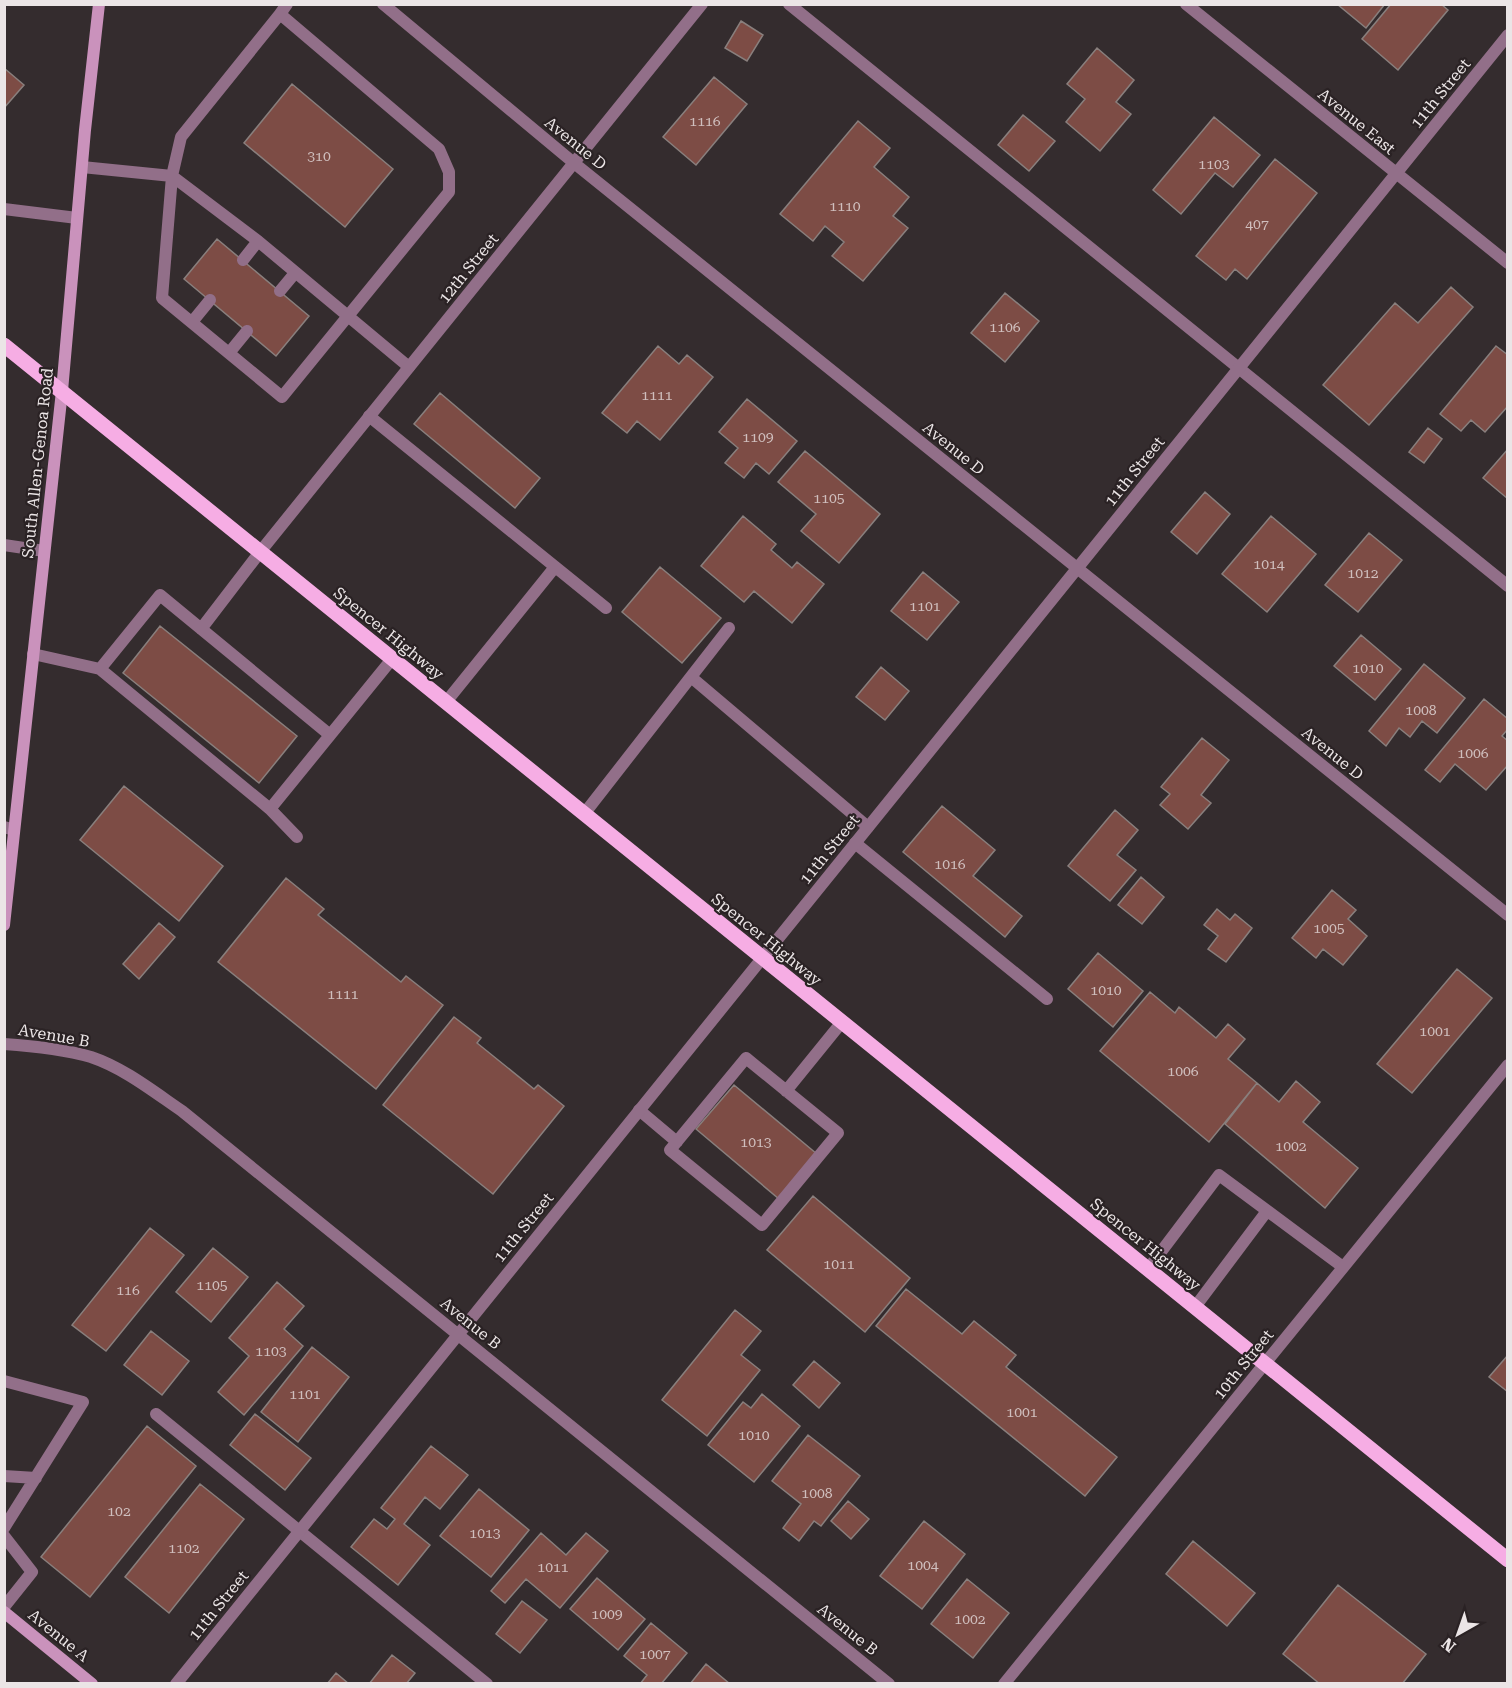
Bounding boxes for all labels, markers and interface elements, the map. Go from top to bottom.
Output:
street label: 11th Street [1407,55,1474,132]
street label: Avenue East [1314,84,1399,158]
street label: Avenue D [541,113,610,174]
house number: 1116 [689,113,721,129]
house number: 310 [307,148,331,164]
house number: 1103 [1198,156,1230,172]
house number: 1110 [829,198,861,214]
house number: 407 [1245,216,1269,232]
street label: 12th Street [435,230,502,307]
house number: 1106 [989,319,1021,335]
street label: South Allen-Genoa Road [18,367,57,559]
house number: 1111 [641,387,673,403]
street label: Avenue D [919,418,988,479]
house number: 1109 [742,429,774,445]
street label: 11th Street [1101,433,1168,510]
house number: 1105 [813,490,845,506]
house number: 1014 [1253,556,1285,572]
house number: 1012 [1347,565,1379,581]
street label: Spencer Highway [330,583,448,684]
house number: 1101 [909,598,941,614]
house number: 1010 [1352,660,1384,676]
house number: 1008 [1405,702,1437,718]
street label: Avenue D [1298,723,1367,784]
house number: 1006 [1457,745,1489,761]
street label: 11th Street [796,811,863,888]
house number: 1016 [934,856,966,872]
street label: Spencer Highway [708,889,826,990]
house number: 1005 [1313,920,1345,936]
house number: 1010 [1090,982,1122,998]
house number: 1111 [327,986,359,1002]
street label: Avenue B [17,1020,91,1051]
house number: 1001 [1419,1023,1451,1039]
house number: 1006 [1167,1063,1199,1079]
house number: 1013 [740,1134,772,1150]
house number: 1002 [1275,1138,1307,1154]
street label: 11th Street [490,1189,557,1266]
street label: Spencer Highway [1087,1194,1205,1295]
house number: 1011 [823,1256,855,1272]
house number: 1105 [196,1277,228,1293]
house number: 116 [116,1282,140,1298]
street label: Avenue B [437,1293,505,1353]
street label: 10th Street [1210,1326,1277,1403]
house number: 1103 [255,1343,287,1359]
house number: 1101 [289,1386,321,1402]
house number: 1001 [1006,1404,1038,1420]
house number: 1010 [738,1427,770,1443]
house number: 1008 [801,1485,833,1501]
house number: 102 [107,1503,131,1519]
house number: 1013 [469,1525,501,1541]
house number: 1102 [168,1540,200,1556]
house number: 1004 [907,1557,939,1573]
house number: 1011 [537,1559,569,1575]
street label: 11th Street [185,1567,252,1644]
street label: Avenue B [814,1599,882,1659]
north arrow [1428,1604,1488,1664]
street label: Avenue A [24,1605,94,1666]
house number: 1009 [591,1606,623,1622]
house number: 1002 [954,1611,986,1627]
text: N [1438,1634,1460,1656]
house number: 1007 [639,1646,671,1662]

